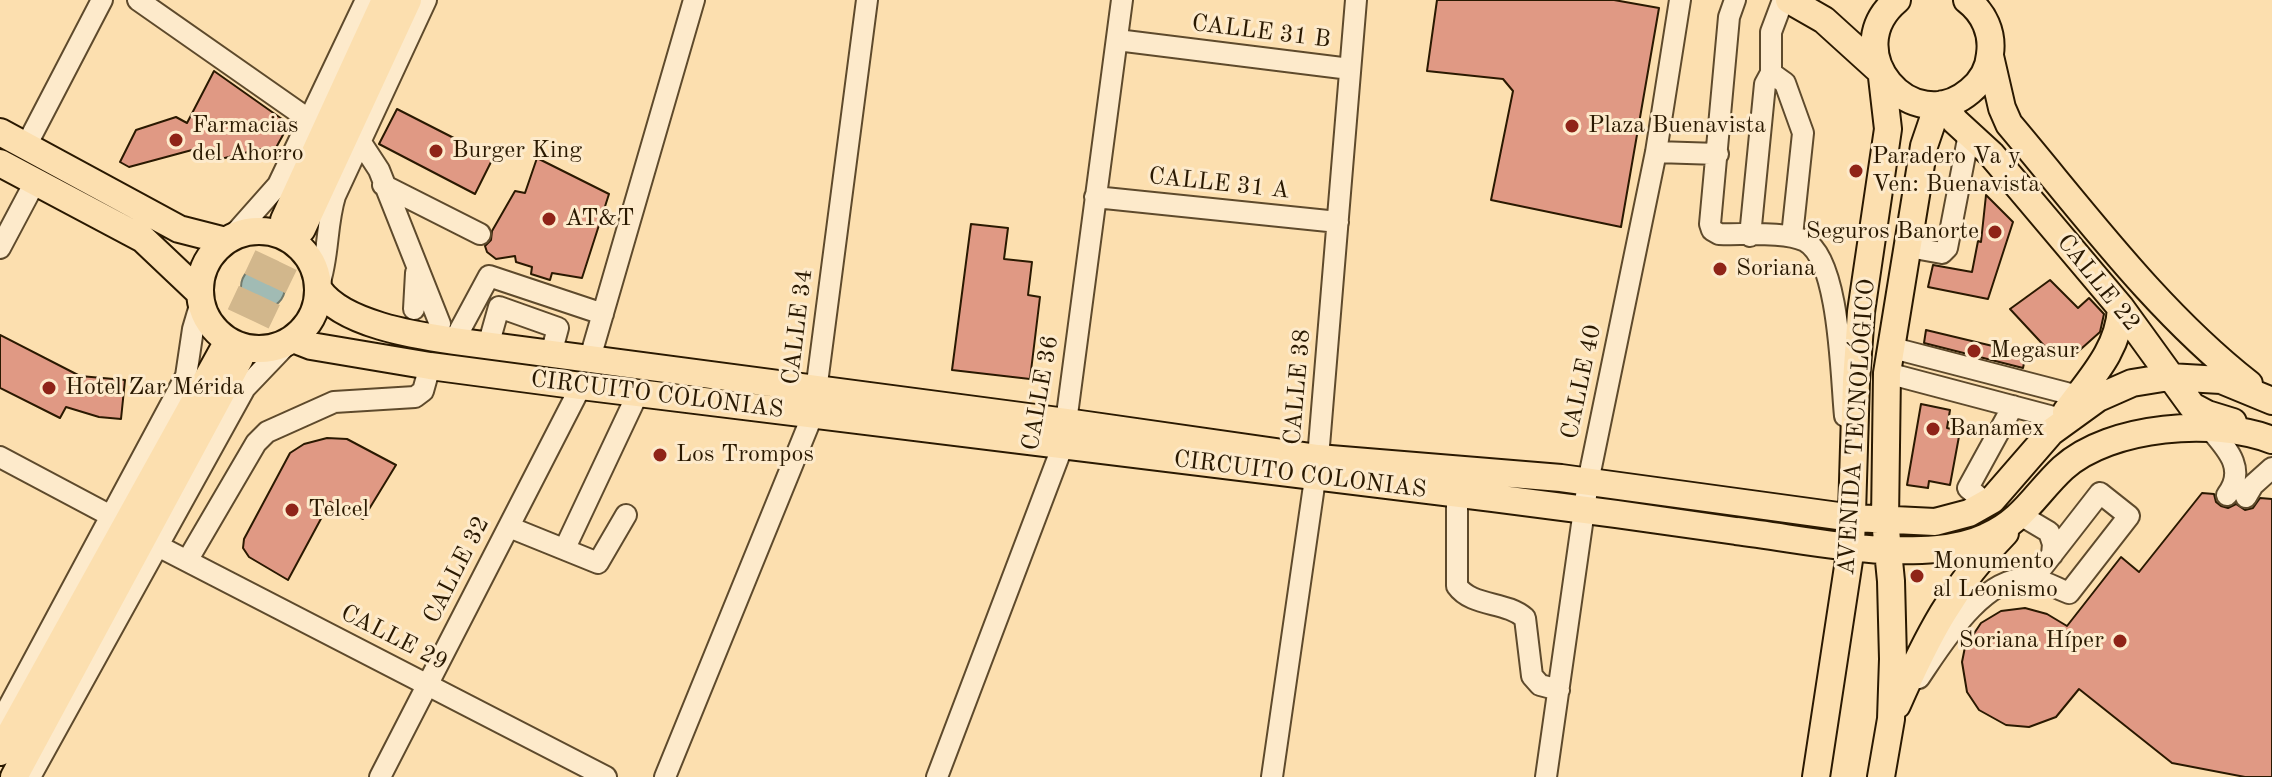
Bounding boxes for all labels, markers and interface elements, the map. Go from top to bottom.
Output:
street label: CALLE 31 B [1190,9,1332,55]
place label: Farmacias del Ahorro [192,112,304,168]
place label: Plaza Buenavista [1588,112,1766,140]
marker: Plaza Buenavista [1563,117,1581,135]
marker: Farmacias del Ahorro [167,131,185,149]
place label: Burger King [452,137,582,165]
marker: Burger King [427,142,445,160]
place label: Paradero Va y Ven: Buenavista [1872,143,2040,199]
street label: CALLE 31 A [1147,162,1291,206]
marker: Paradero Va y Ven: Buenavista [1847,162,1865,180]
place label: AT&T [565,205,634,233]
marker: AT&T [540,210,558,228]
place label: Seguros Banorte [1806,218,1979,246]
marker: Seguros Banorte [1986,223,2004,241]
street label: CALLE 22 [2050,229,2146,337]
place label: Soriana [1736,255,1816,283]
marker: Soriana [1711,260,1729,278]
street label: CALLE 34 [777,267,819,387]
street label: AVENIDA TECNOLÓGICO [1832,278,1882,576]
street label: CALLE 40 [1556,322,1608,442]
street label: CALLE 38 [1279,328,1317,446]
street label: CALLE 36 [1017,333,1065,453]
place label: Megasur [1990,337,2079,365]
marker: Megasur [1965,342,1983,360]
street label: CIRCUITO COLONIAS [529,365,785,425]
place label: Hotel Zar Mérida [65,374,244,402]
marker: Hotel Zar Mérida [40,379,58,397]
place label: Banamex [1949,415,2045,443]
marker: Banamex [1924,420,1942,438]
place label: Los Trompos [676,441,814,469]
street label: CIRCUITO COLONIAS [1172,445,1428,505]
marker: Los Trompos [651,446,669,464]
place label: Telcel [308,496,369,524]
marker: Telcel [283,501,301,519]
street label: CALLE 32 [418,512,496,628]
place label: Monumento al Leonismo [1933,548,2058,604]
marker: Monumento al Leonismo [1908,567,1926,585]
street label: CALLE 29 [336,599,452,677]
place label: Soriana Híper [1959,627,2104,655]
marker: Soriana Híper [2111,632,2129,650]

